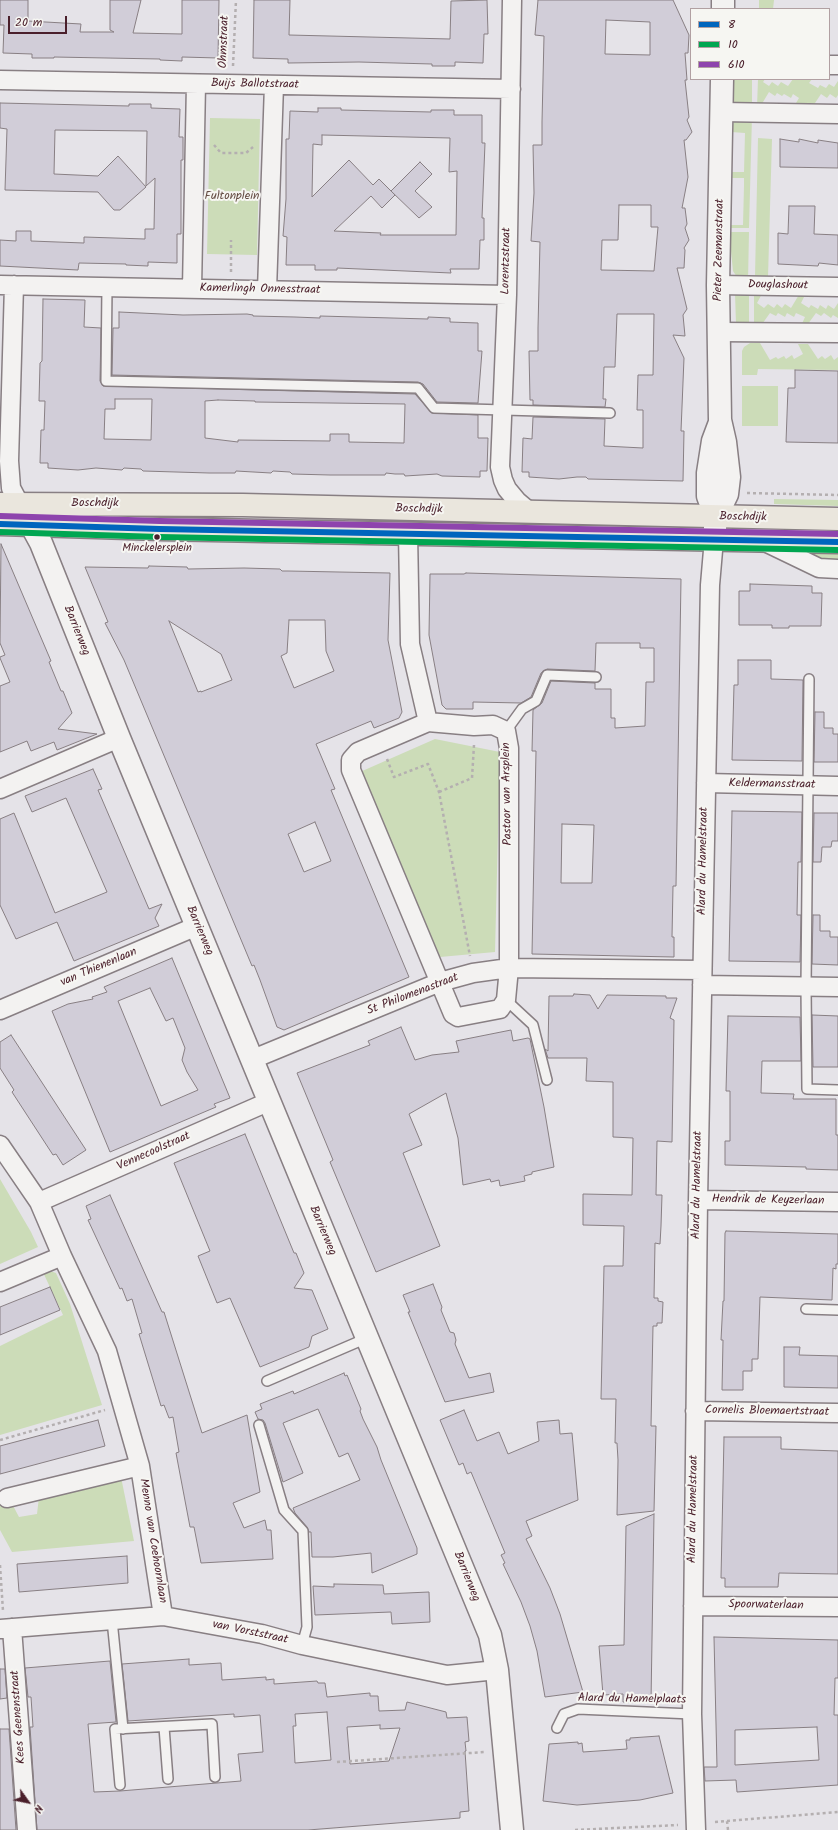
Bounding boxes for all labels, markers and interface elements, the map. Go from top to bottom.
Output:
scale bar [10,8,69,34]
legend [690,8,830,80]
text: 20 m [15,13,42,32]
street label: Ohmstraat [217,15,233,69]
text: 8 [728,15,735,34]
text: 10 [728,35,738,54]
text: 610 [728,55,744,74]
street label: Buijs Ballotstraat [211,77,299,93]
park label: Fultonplein [205,190,259,204]
street label: Pieter Zeemanstraat [712,198,728,302]
street label: Lorentzstraat [499,227,515,295]
street label: Douglashout [748,278,808,294]
street label: Kamerlingh Onnesstraat [199,282,321,298]
street label: Boschdijk [71,497,119,511]
street label: Boschdijk [395,502,443,518]
street label: Boschdijk [719,510,767,526]
marker: Minckelersplein [152,532,162,542]
place label: Minckelersplein [122,542,192,556]
street label: Barrierweg [59,604,93,658]
street label: Pastoor van Arsplein [500,742,516,846]
street label: Keldermansstraat [728,777,816,793]
street label: Alard du Hamelstraat [696,807,712,915]
street label: Barrierweg [182,904,216,958]
street label: van Thienenlaan [59,945,139,991]
street label: St Philomenastraat [365,971,461,1019]
street label: Vennecoolstraat [115,1129,193,1175]
street label: Alard du Hamelstraat [690,1131,706,1239]
street label: Hendrik de Keyzerlaan [712,1193,824,1209]
street label: Barrierweg [305,1204,339,1258]
street label: Cornelis Bloemaertstraat [705,1404,829,1420]
street label: Alard du Hamelstraat [686,1455,702,1563]
street label: Menno van Coehoornlaan [135,1478,169,1604]
street label: Barrierweg [449,1550,483,1604]
street label: Spoorwaterlaan [728,1598,804,1614]
street label: van Vorststraat [211,1618,289,1648]
street label: Kees Geenenstraat [9,1670,29,1764]
street label: Alard du Hamelplaats [578,1692,686,1708]
north arrow [8,1782,48,1822]
text: N [29,1801,48,1816]

